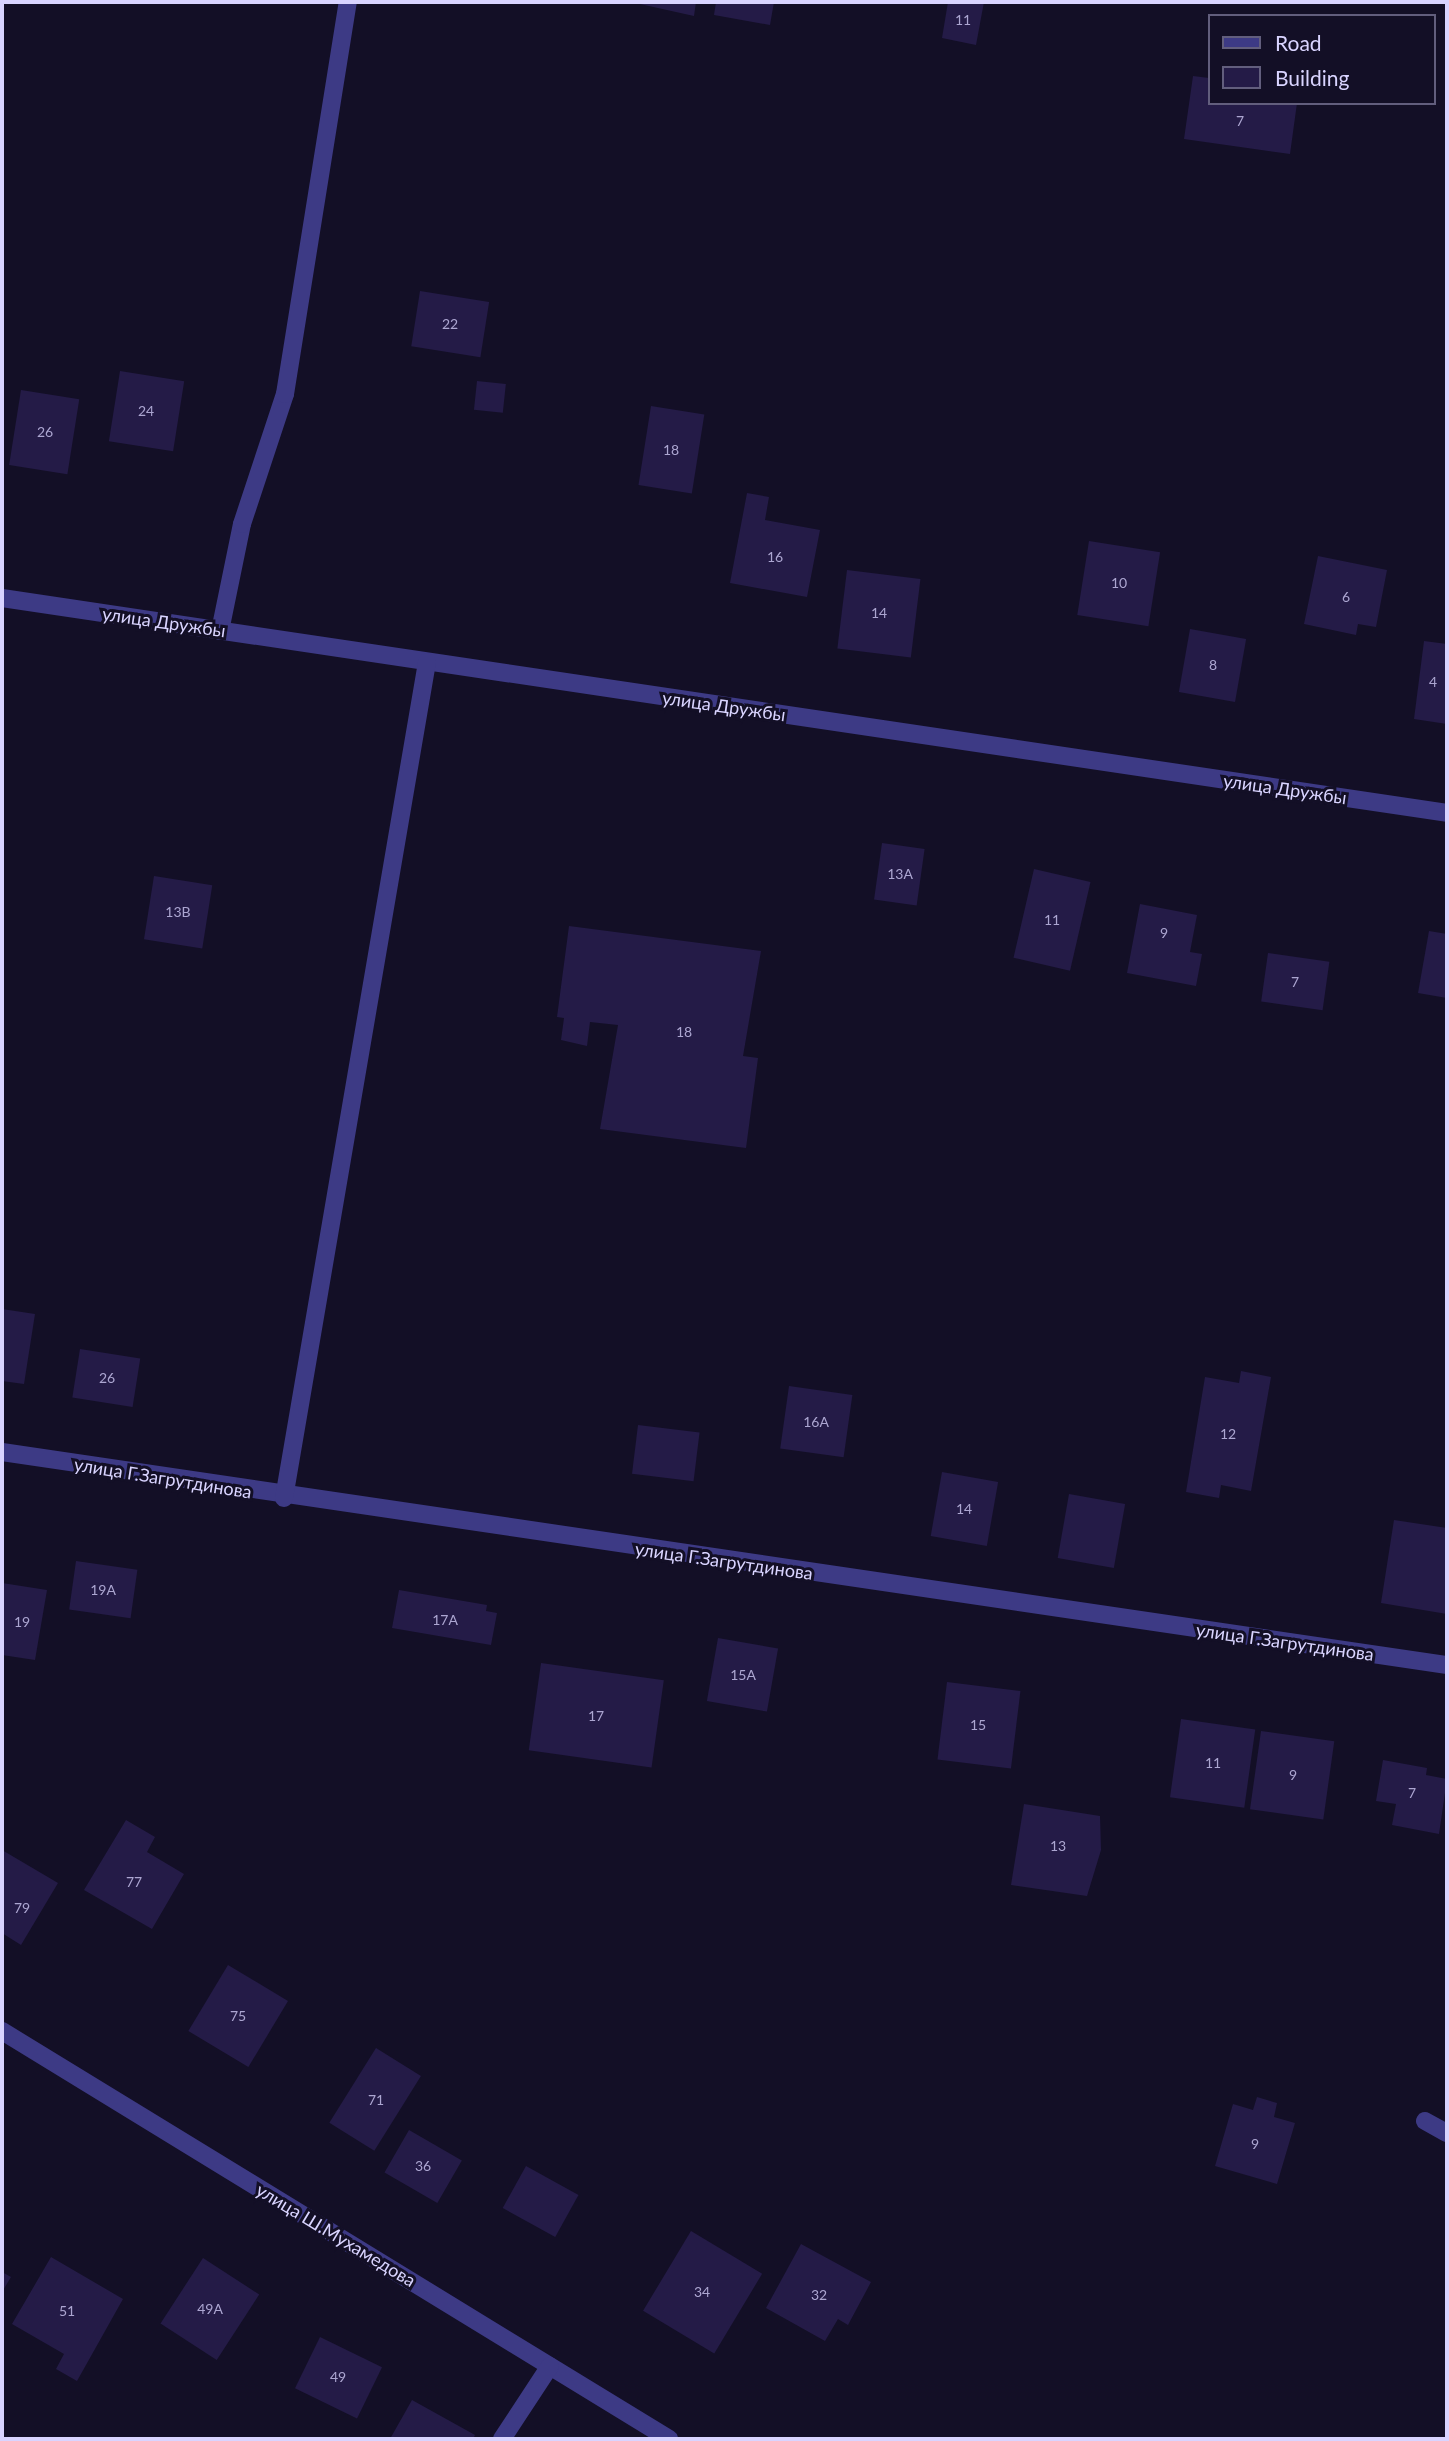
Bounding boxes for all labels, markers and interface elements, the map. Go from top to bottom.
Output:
house number: 11 [955,12,971,28]
legend [1208,14,1435,105]
text: Road [1275,30,1322,55]
text: Building [1275,65,1350,90]
house number: 7 [1236,113,1244,129]
house number: 22 [442,316,458,332]
house number: 24 [138,403,154,419]
house number: 26 [37,424,53,440]
house number: 18 [663,442,679,458]
house number: 16 [767,549,783,565]
house number: 10 [1111,575,1127,591]
house number: 6 [1342,589,1350,605]
street label: улица Дружбы [101,603,227,641]
house number: 14 [871,605,887,621]
house number: 8 [1209,657,1217,673]
house number: 4 [1429,674,1437,690]
street label: улица Дружбы [661,687,787,725]
street label: улица Дружбы [1222,770,1348,808]
house number: 13А [887,866,913,882]
house number: 13В [165,904,191,920]
house number: 11 [1044,912,1060,928]
house number: 9 [1160,925,1168,941]
house number: 7 [1291,974,1299,990]
house number: 18 [676,1024,692,1040]
house number: 26 [99,1370,115,1386]
house number: 16А [803,1414,829,1430]
house number: 12 [1220,1426,1236,1442]
street label: улица Г.Загрутдинова [73,1453,253,1503]
house number: 14 [956,1501,972,1517]
street label: улица Г.Загрутдинова [634,1538,814,1584]
house number: 19А [90,1582,116,1598]
house number: 17А [432,1612,458,1628]
house number: 19 [14,1614,30,1630]
street label: улица Г.Загрутдинова [1195,1619,1375,1665]
house number: 15А [730,1667,756,1683]
house number: 17 [588,1708,604,1724]
house number: 15 [970,1717,986,1733]
house number: 11 [1205,1755,1221,1771]
house number: 9 [1289,1767,1297,1783]
house number: 7 [1408,1785,1416,1801]
house number: 13 [1050,1838,1066,1854]
house number: 77 [126,1874,142,1890]
house number: 79 [14,1900,30,1916]
house number: 75 [230,2008,246,2024]
house number: 71 [368,2092,384,2108]
house number: 9 [1251,2136,1259,2152]
house number: 36 [415,2158,431,2174]
street label: улица Ш.Мухамедова [252,2179,420,2291]
house number: 34 [694,2284,710,2300]
house number: 32 [811,2287,827,2303]
house number: 49А [197,2301,223,2317]
house number: 51 [59,2303,75,2319]
house number: 49 [330,2369,346,2385]

